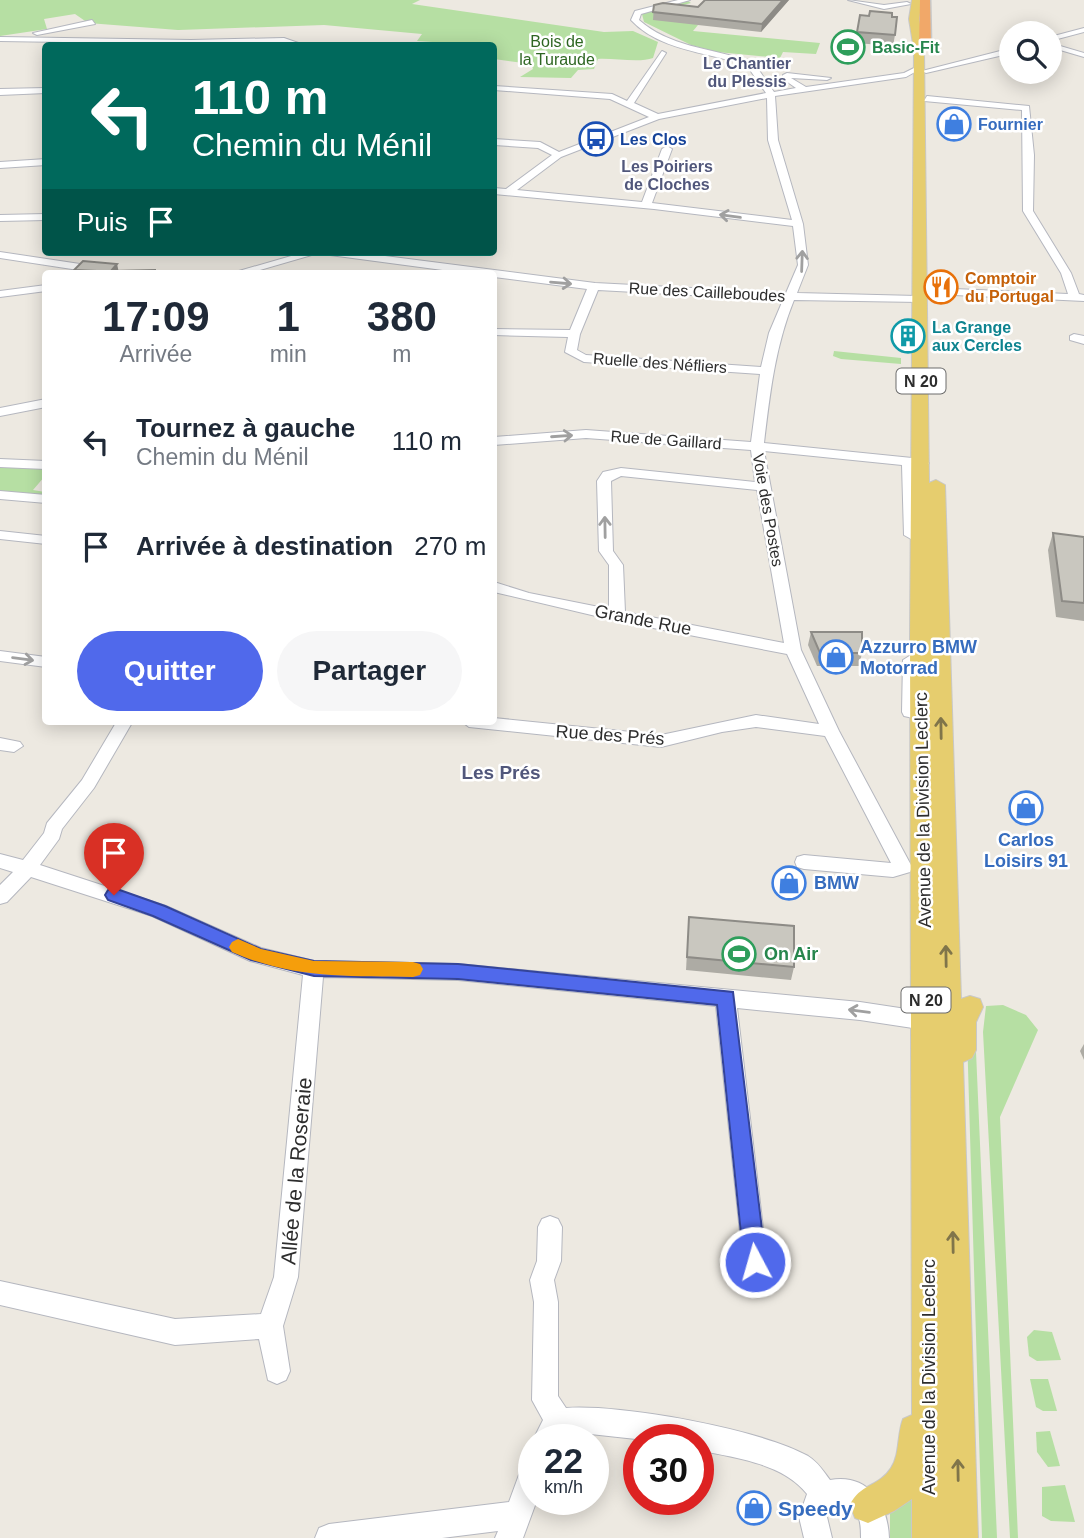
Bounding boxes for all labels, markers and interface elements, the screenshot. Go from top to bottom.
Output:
map controls [999,21,1062,84]
button: search [999,21,1062,84]
sports icon: Basic-Fit [829,28,867,66]
park label: Bois de la Turaude [519,33,595,68]
place label: Basic-Fit [872,39,940,56]
district label: Le Chantier du Plessis [703,55,791,90]
icon: left [77,70,168,161]
text: 110 m [192,70,328,124]
shop icon: Fournier [935,105,973,143]
place label: Fournier [978,116,1043,133]
bus stop icon: Les Clos [577,120,615,158]
text: Chemin du Ménil [192,127,432,163]
place label: Les Clos [620,131,687,148]
district label: Les Poiriers de Cloches [621,158,713,193]
icon: arrive [142,203,180,241]
text: Puis [77,207,128,237]
one-way arrow [719,209,742,222]
one-way arrow [796,250,809,273]
restaurant icon: Comptoir du Portugal [922,268,960,306]
place label: Comptoir du Portugal [965,270,1054,305]
one-way arrow [549,277,572,290]
street label: Rue des Cailleboudes [628,279,786,305]
text: 17:09 [102,293,210,340]
text: 1 [276,293,300,340]
text: 380 [367,293,437,340]
building icon: La Grange aux Cercles [889,317,927,355]
place label: La Grange aux Cercles [932,319,1022,354]
text: Arrivée [119,341,192,367]
text: min [270,341,307,367]
text: m [392,341,411,367]
street label: Ruelle des Néfliers [592,350,728,376]
road number: N 20 [897,368,946,394]
text: Tournez à gauche [136,413,355,443]
icon: left [77,423,115,461]
text: 110 m [392,426,462,456]
street label: Rue de Gaillard [610,428,722,452]
one-way arrow [550,429,572,442]
text: Chemin du Ménil [136,444,309,470]
street label: Voie des Postes [750,452,786,568]
one-way arrow [598,515,612,538]
icon: arrive [77,528,115,566]
text: Arrivée à destination [136,531,393,561]
text: 270 m [414,531,486,561]
street label: Grande Rue [593,601,693,639]
button: Quitter [77,631,263,711]
button: Partager [277,631,462,711]
place label: Azzurro BMW Motorrad [860,637,977,678]
shop icon: Azzurro BMW Motorrad [817,638,855,676]
one-way arrow [11,653,34,666]
street label: Avenue de la Division Leclerc [911,692,935,928]
one-way arrow [935,717,948,740]
street label: Rue des Prés [555,721,665,749]
district label: Les Prés [461,762,541,783]
shop icon: Carlos Loisirs 91 [1007,789,1045,827]
pin [84,823,144,895]
place label: Carlos Loisirs 91 [984,830,1068,871]
icon: arrive [95,834,133,872]
shop icon: BMW [770,864,808,902]
place label: BMW [814,873,859,893]
sports icon: On Air [720,935,758,973]
place label: On Air [764,944,818,964]
one-way arrow [940,944,953,967]
road number: N 20 [902,988,950,1012]
one-way arrow [848,1004,871,1017]
street label: Allée de la Roseraie [276,1076,316,1266]
position arrow [718,1225,792,1299]
one-way arrow [946,1231,960,1254]
street label: Avenue de la Division Leclerc [919,1259,939,1495]
speed limit sign: 30 [623,1424,714,1515]
text: 22 [544,1441,583,1480]
one-way arrow [951,1459,965,1482]
text: km/h [544,1477,583,1497]
shop icon: Speedy [735,1489,773,1527]
place label: Speedy [778,1497,853,1520]

